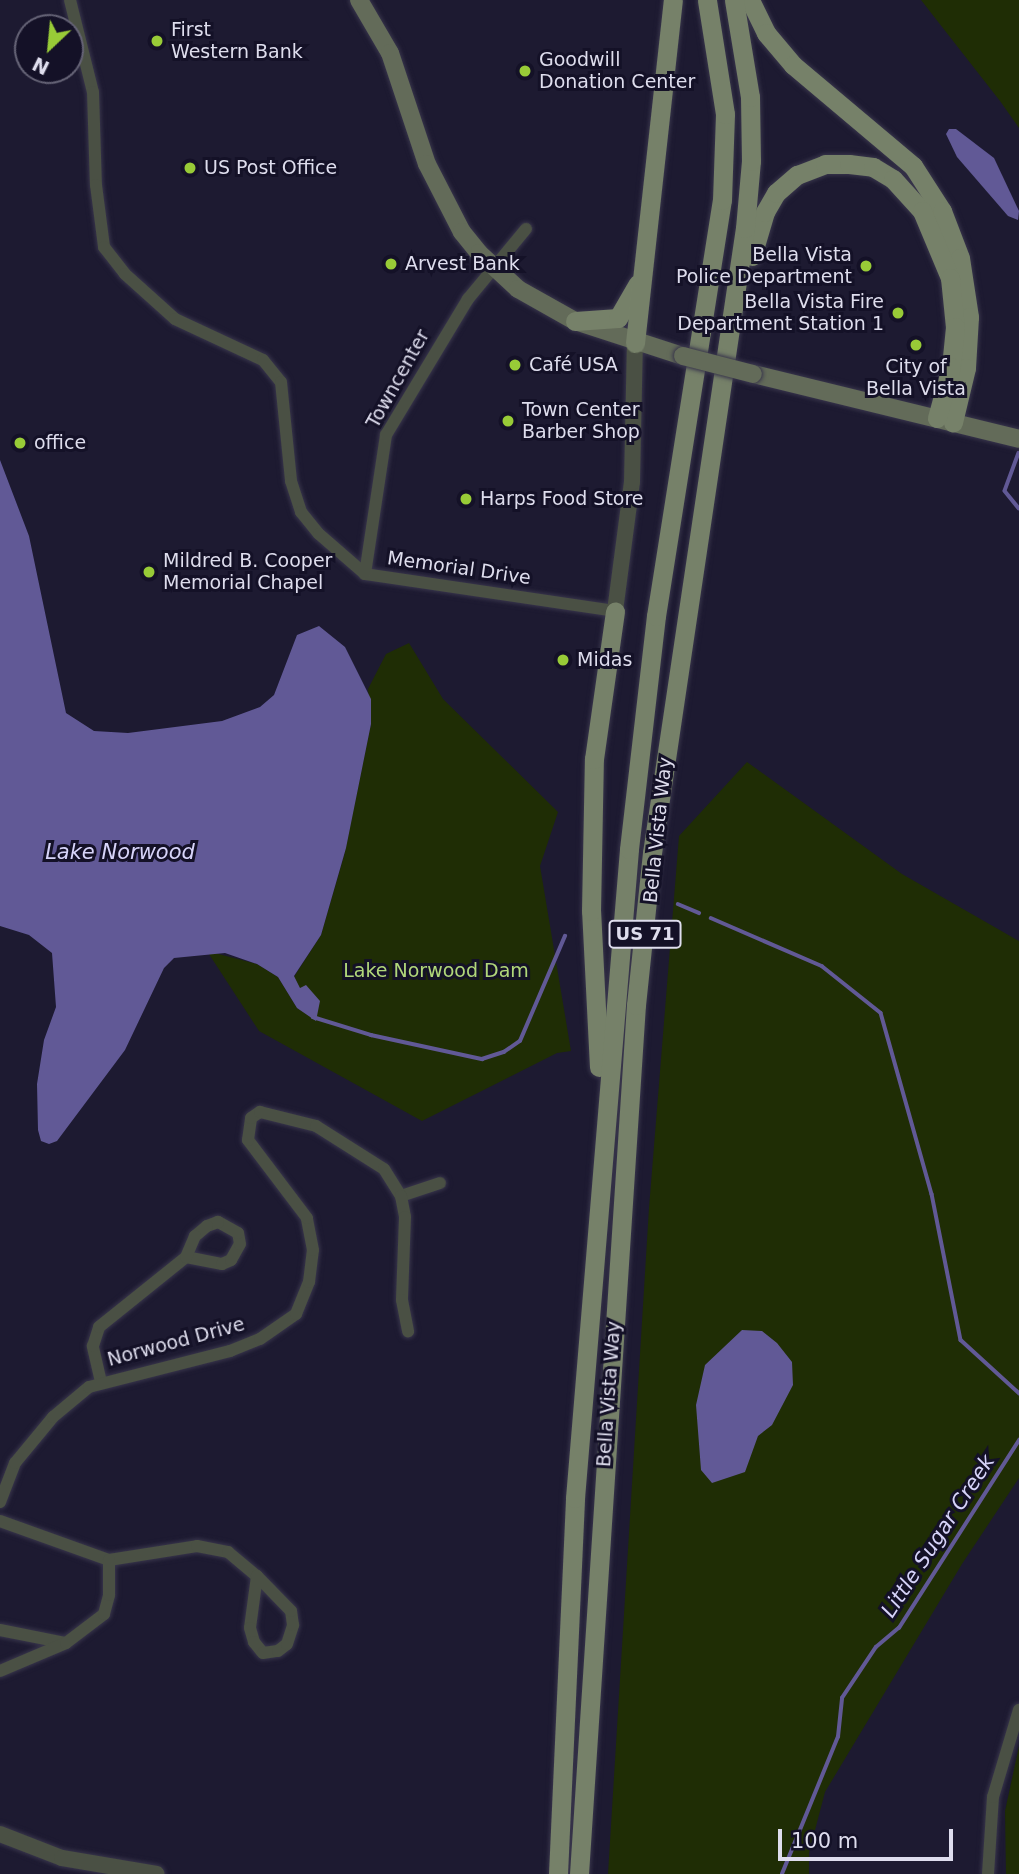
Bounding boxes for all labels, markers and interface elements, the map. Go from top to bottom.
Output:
north arrow [14,14,84,84]
place label: First Western Bank [171,19,303,63]
marker: First Western Bank [149,33,165,49]
place label: Goodwill Donation Center [539,49,695,93]
text: N [29,53,53,79]
marker: Goodwill Donation Center [517,63,533,79]
place label: US Post Office [204,157,337,179]
marker: US Post Office [182,160,198,176]
place label: Bella Vista Police Department [676,244,852,288]
place label: Arvest Bank [405,253,520,275]
marker: Arvest Bank [383,256,399,272]
marker: Bella Vista Police Department [858,258,874,274]
place label: Bella Vista Fire Department Station 1 [677,291,884,335]
marker: Bella Vista Fire Department Station 1 [890,305,906,321]
street label: Towncenter [362,326,434,432]
marker: City of Bella Vista [908,337,924,353]
place label: Café USA [529,354,618,376]
place label: City of Bella Vista [866,356,966,400]
marker: Café USA [507,357,523,373]
place label: Town Center Barber Shop [522,399,640,443]
marker: Town Center Barber Shop [500,413,516,429]
place label: office [34,432,86,454]
marker: office [12,435,28,451]
place label: Harps Food Store [480,488,644,510]
marker: Harps Food Store [458,491,474,507]
street label: Memorial Drive [386,547,532,589]
place label: Mildred B. Cooper Memorial Chapel [163,550,332,594]
marker: Mildred B. Cooper Memorial Chapel [141,564,157,580]
place label: Midas [577,649,632,671]
marker: Midas [555,652,571,668]
street label: Bella Vista Way [639,756,677,904]
water label: Lake Norwood [45,839,195,865]
road number: US 71 [608,919,682,948]
park label: Lake Norwood Dam [343,960,529,982]
street label: Norwood Drive [105,1313,247,1371]
street label: Bella Vista Way [593,1320,625,1468]
water label: Little Sugar Creek [876,1450,1000,1622]
scale bar [781,1814,956,1858]
text: 100 m [791,1829,858,1853]

